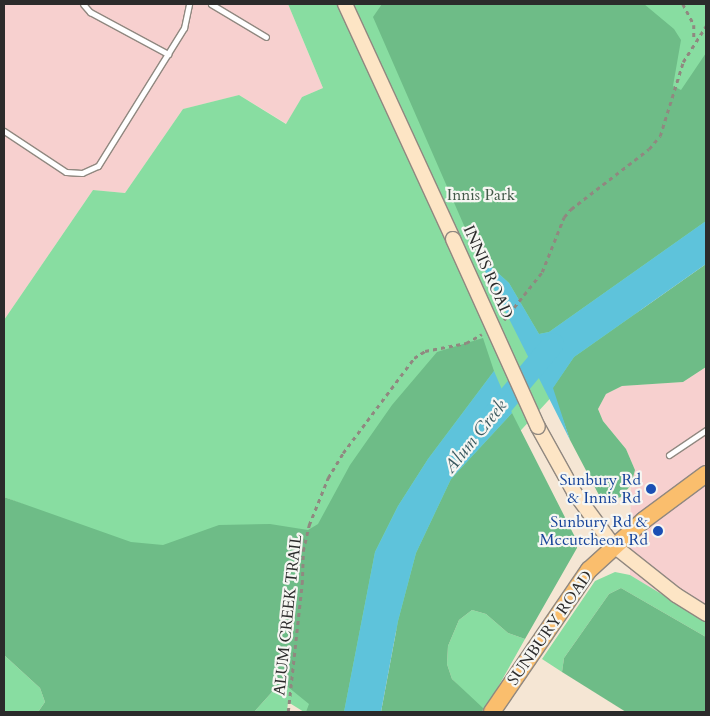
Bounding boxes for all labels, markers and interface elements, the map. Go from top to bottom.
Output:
park label: Innis Park [447,185,515,205]
street label: INNIS ROAD [459,222,517,322]
water label: Alum Creek [440,396,512,478]
place label: Sunbury Rd & Innis Rd [560,470,641,508]
marker: Sunbury Rd & Innis Rd [645,483,657,495]
place label: Sunbury Rd & Mccutcheon Rd [540,512,648,550]
marker: Sunbury Rd & Mccutcheon Rd [652,525,664,537]
street label: ALUM CREEK TRAIL [270,533,306,697]
street label: SUNBURY ROAD [503,567,597,689]

